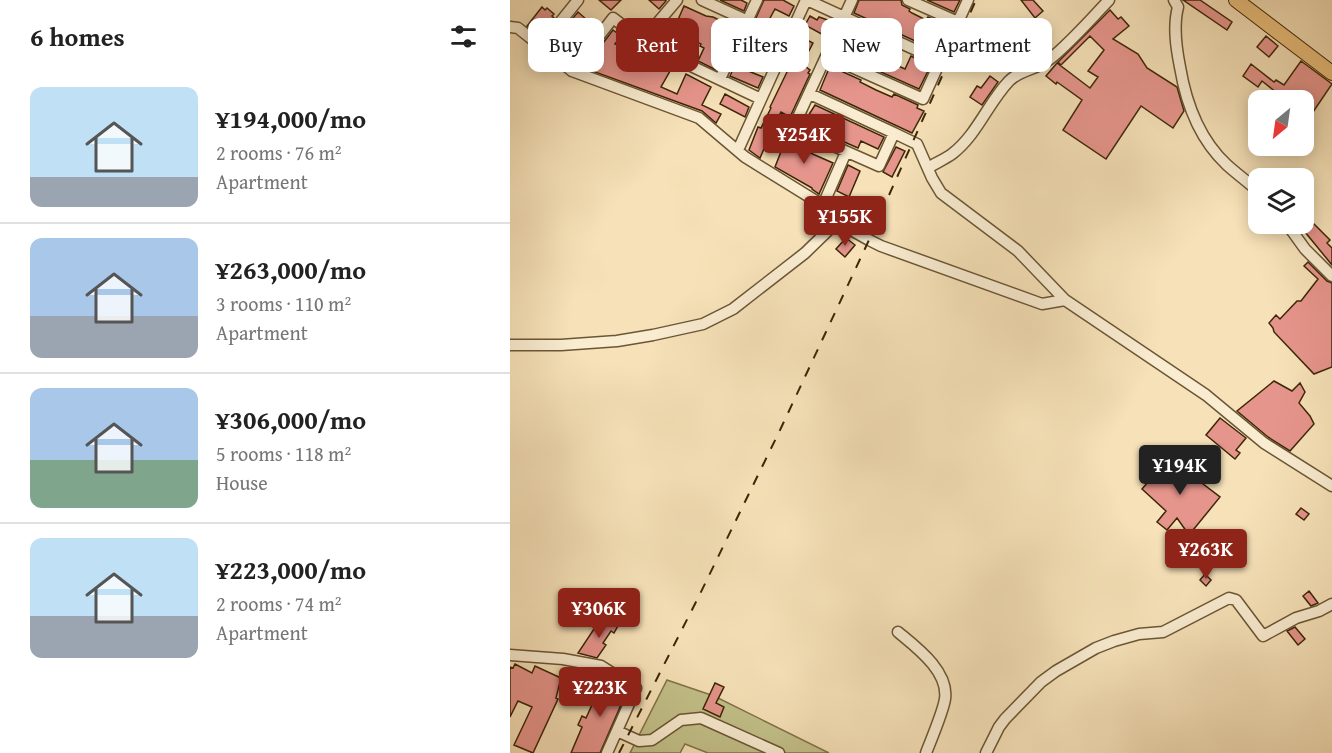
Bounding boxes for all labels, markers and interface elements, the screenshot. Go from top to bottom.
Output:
text: 6 homes [30,17,125,56]
chip: Buy [528,18,604,72]
chip: Rent [616,18,699,72]
chip: Filters [711,18,809,72]
chip: New [821,18,902,72]
chip: Apartment [914,18,1052,72]
icon: filters [447,20,480,53]
north arrow [1248,90,1314,156]
map controls [1248,90,1314,234]
text: ¥194,000/mo [216,99,366,138]
icon: home [78,111,150,183]
pin: ¥254K [762,114,846,165]
text: ¥254K [777,119,831,148]
text: 2 rooms · 76 m² [216,138,342,167]
text: Apartment [216,167,308,196]
button: layers [1248,168,1314,234]
pin: ¥155K [803,196,887,247]
text: ¥155K [818,201,872,230]
text: ¥263,000/mo [216,250,366,289]
icon: home [78,262,150,334]
text: 3 rooms · 110 m² [216,289,351,318]
text: Apartment [216,318,308,347]
text: ¥306,000/mo [216,400,366,439]
icon: home [78,412,150,484]
text: 5 rooms · 118 m² [216,439,351,468]
pin: ¥194K [1138,445,1222,496]
text: ¥194K [1153,450,1207,479]
text: House [216,468,268,497]
pin: ¥263K [1164,529,1248,580]
text: ¥263K [1179,534,1233,563]
text: ¥223,000/mo [216,550,366,589]
icon: home [78,562,150,634]
pin: ¥306K [557,588,641,639]
text: 2 rooms · 74 m² [216,589,342,618]
text: ¥306K [572,593,626,622]
text: Apartment [216,618,308,647]
pin: ¥223K [558,667,642,718]
text: ¥223K [573,672,627,701]

